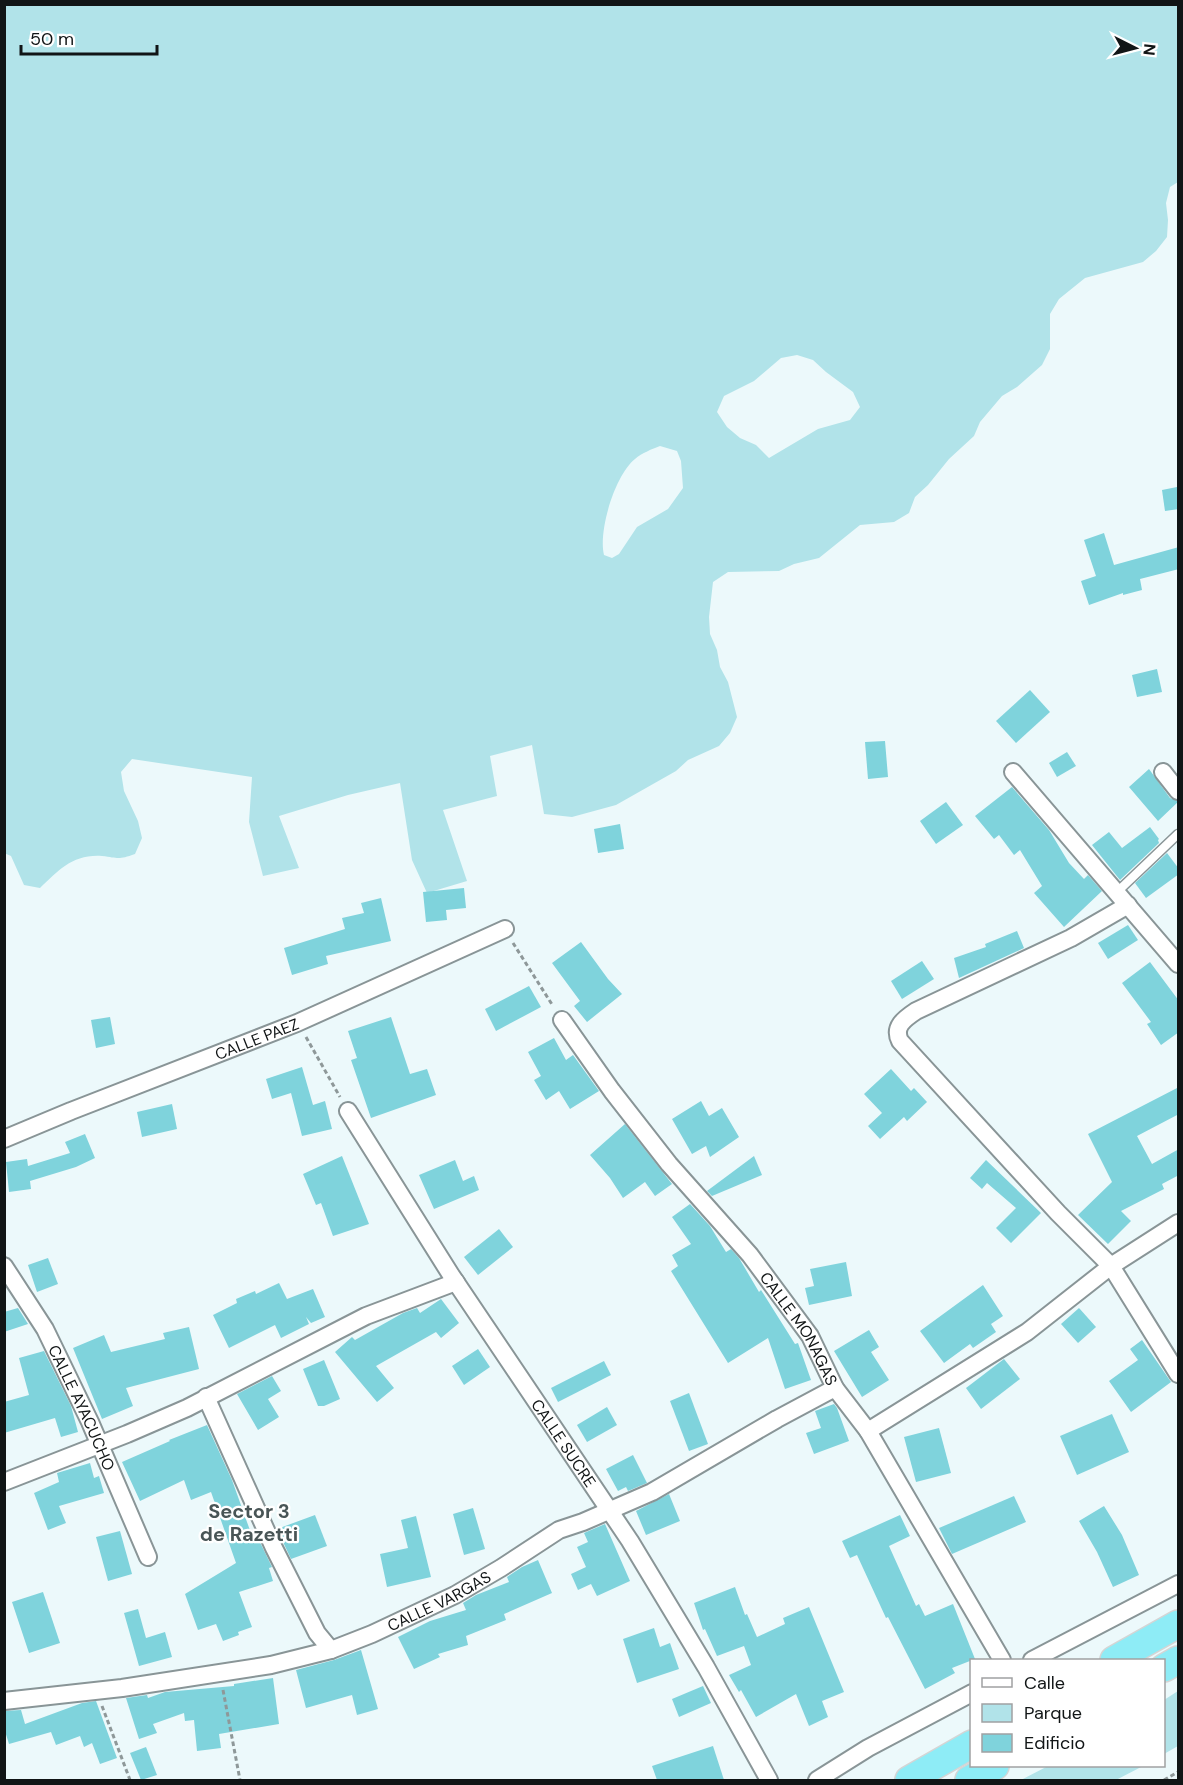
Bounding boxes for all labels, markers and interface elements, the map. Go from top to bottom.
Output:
scale bar [21,18,158,56]
north arrow [1105,18,1165,78]
text: 50 m [30,27,74,51]
text: N [1138,43,1160,56]
street label: CALLE PAEZ [212,1013,302,1065]
street label: CALLE MONAGAS [755,1268,842,1389]
street label: CALLE AYACUCHO [43,1341,120,1474]
street label: CALLE SUCRE [526,1395,601,1491]
district label: Sector 3 de Razetti [200,1498,298,1547]
street label: CALLE VARGAS [384,1566,495,1636]
legend [970,1659,1165,1767]
text: Calle [1024,1671,1065,1695]
text: Parque [1024,1701,1082,1725]
text: Edificio [1024,1731,1085,1755]

